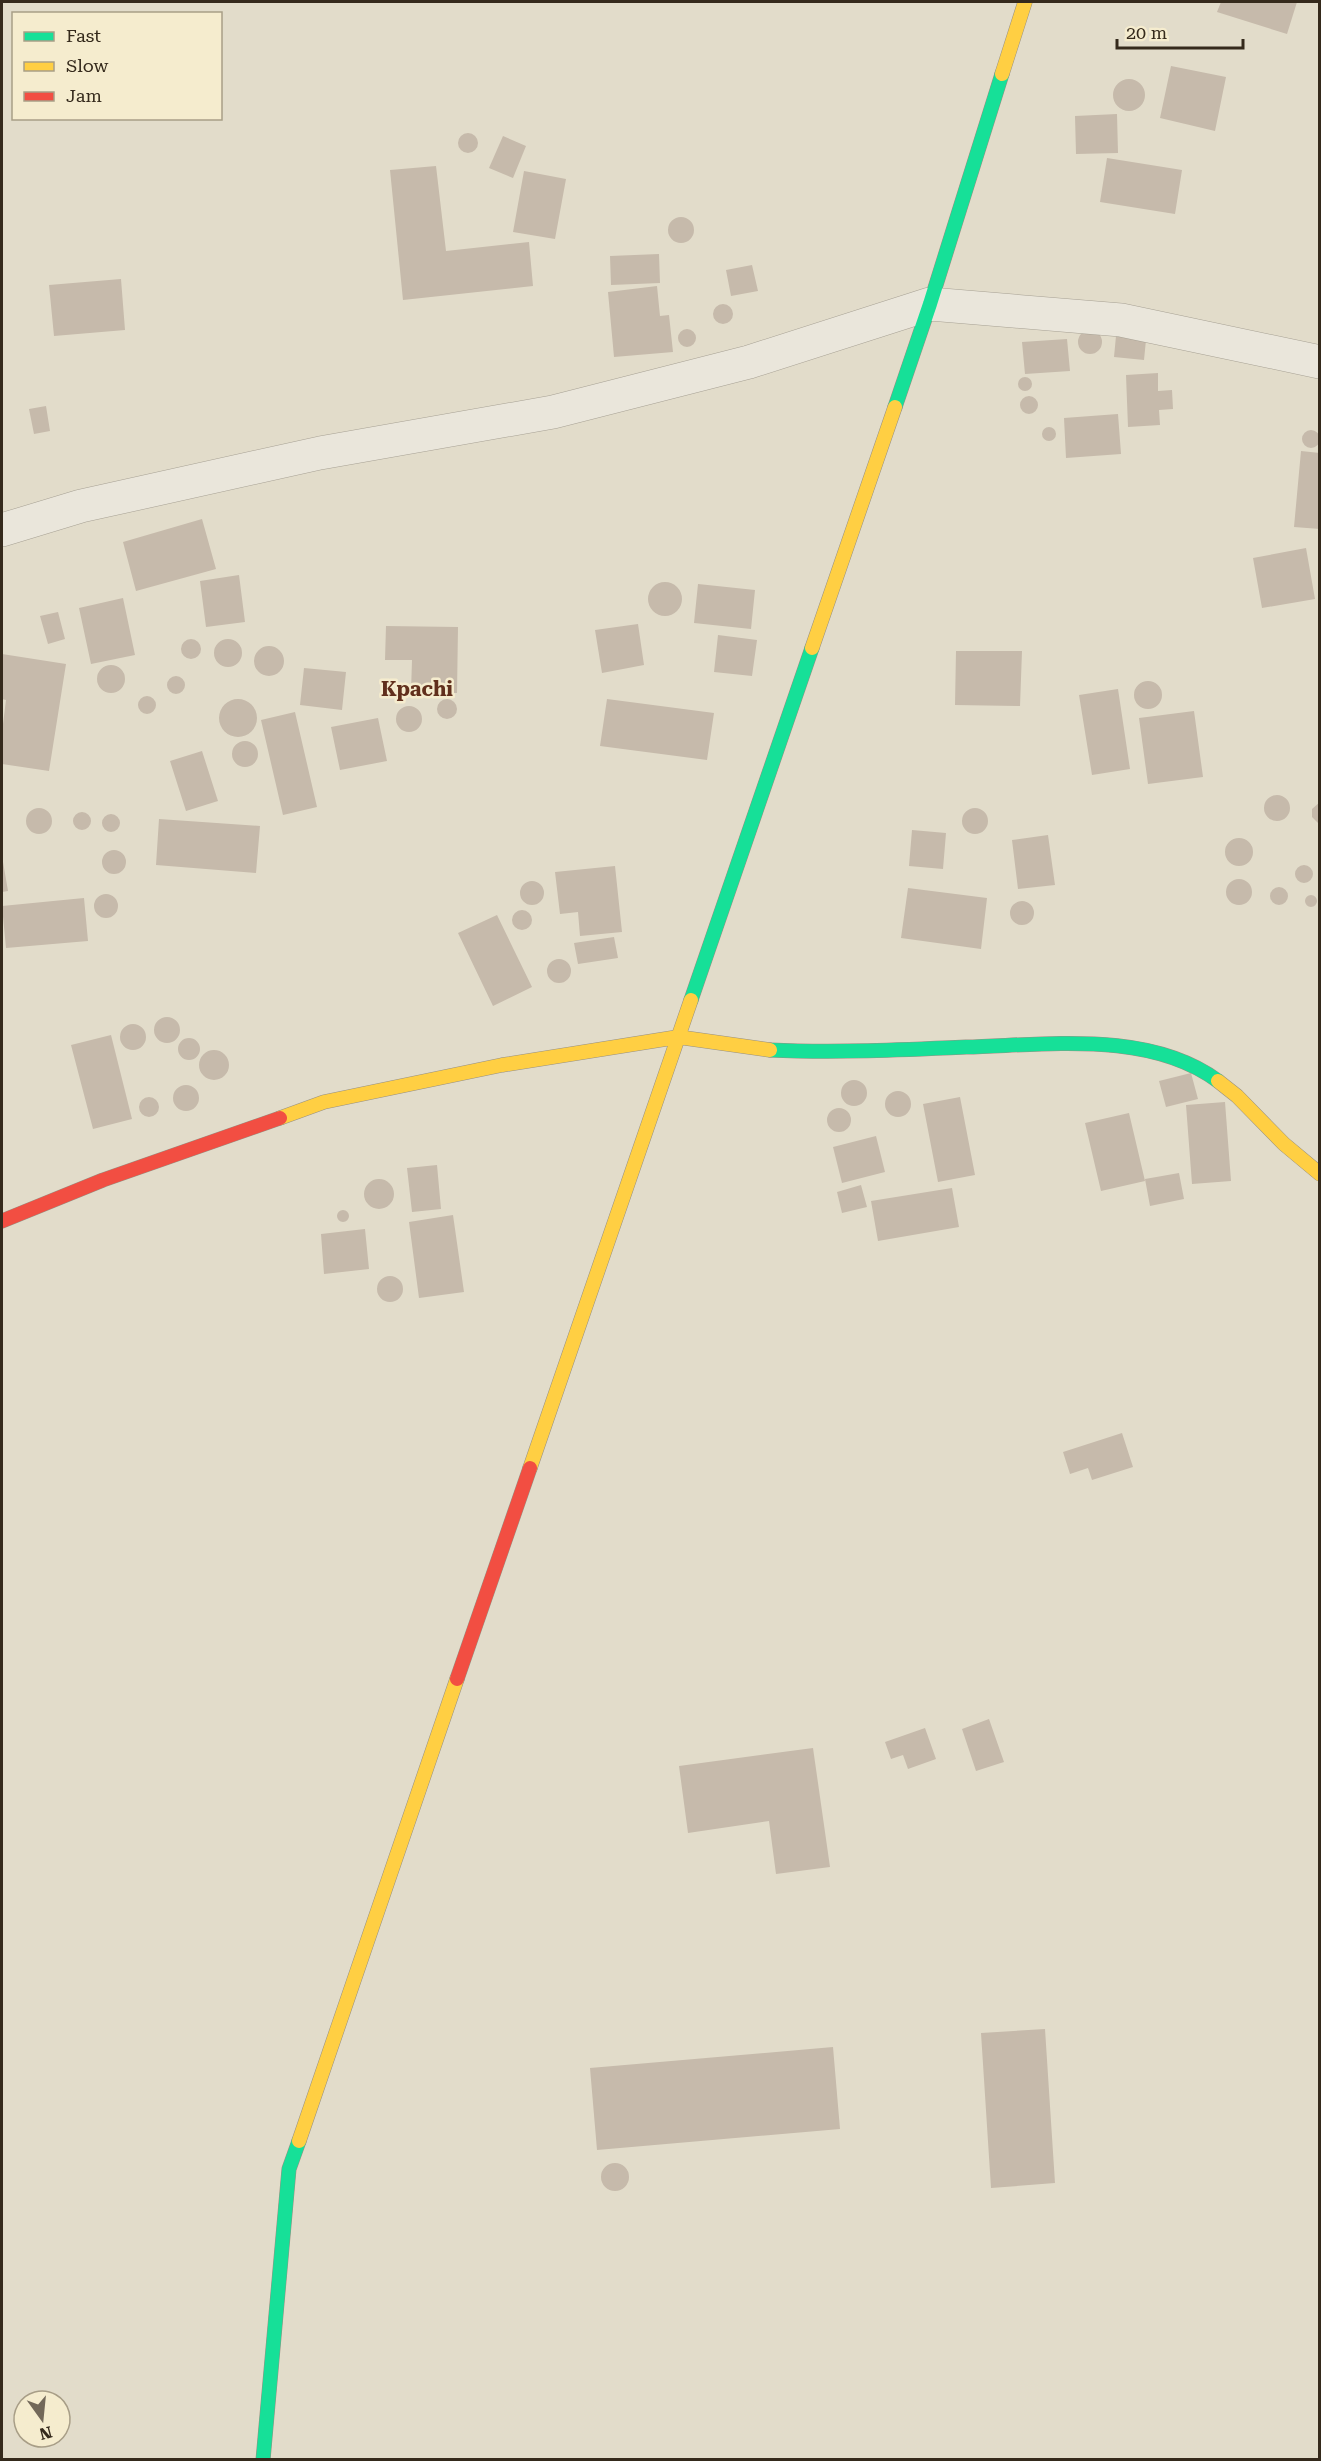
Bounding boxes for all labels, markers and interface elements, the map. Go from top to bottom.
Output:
legend [12,12,222,120]
scale bar [1117,12,1243,50]
text: 20 m [1126,22,1167,43]
text: Fast [66,25,101,46]
text: Slow [66,55,108,76]
text: Jam [66,85,102,106]
district label: Kpachi [381,677,453,701]
north arrow [12,2389,72,2449]
text: N [37,2422,54,2444]

